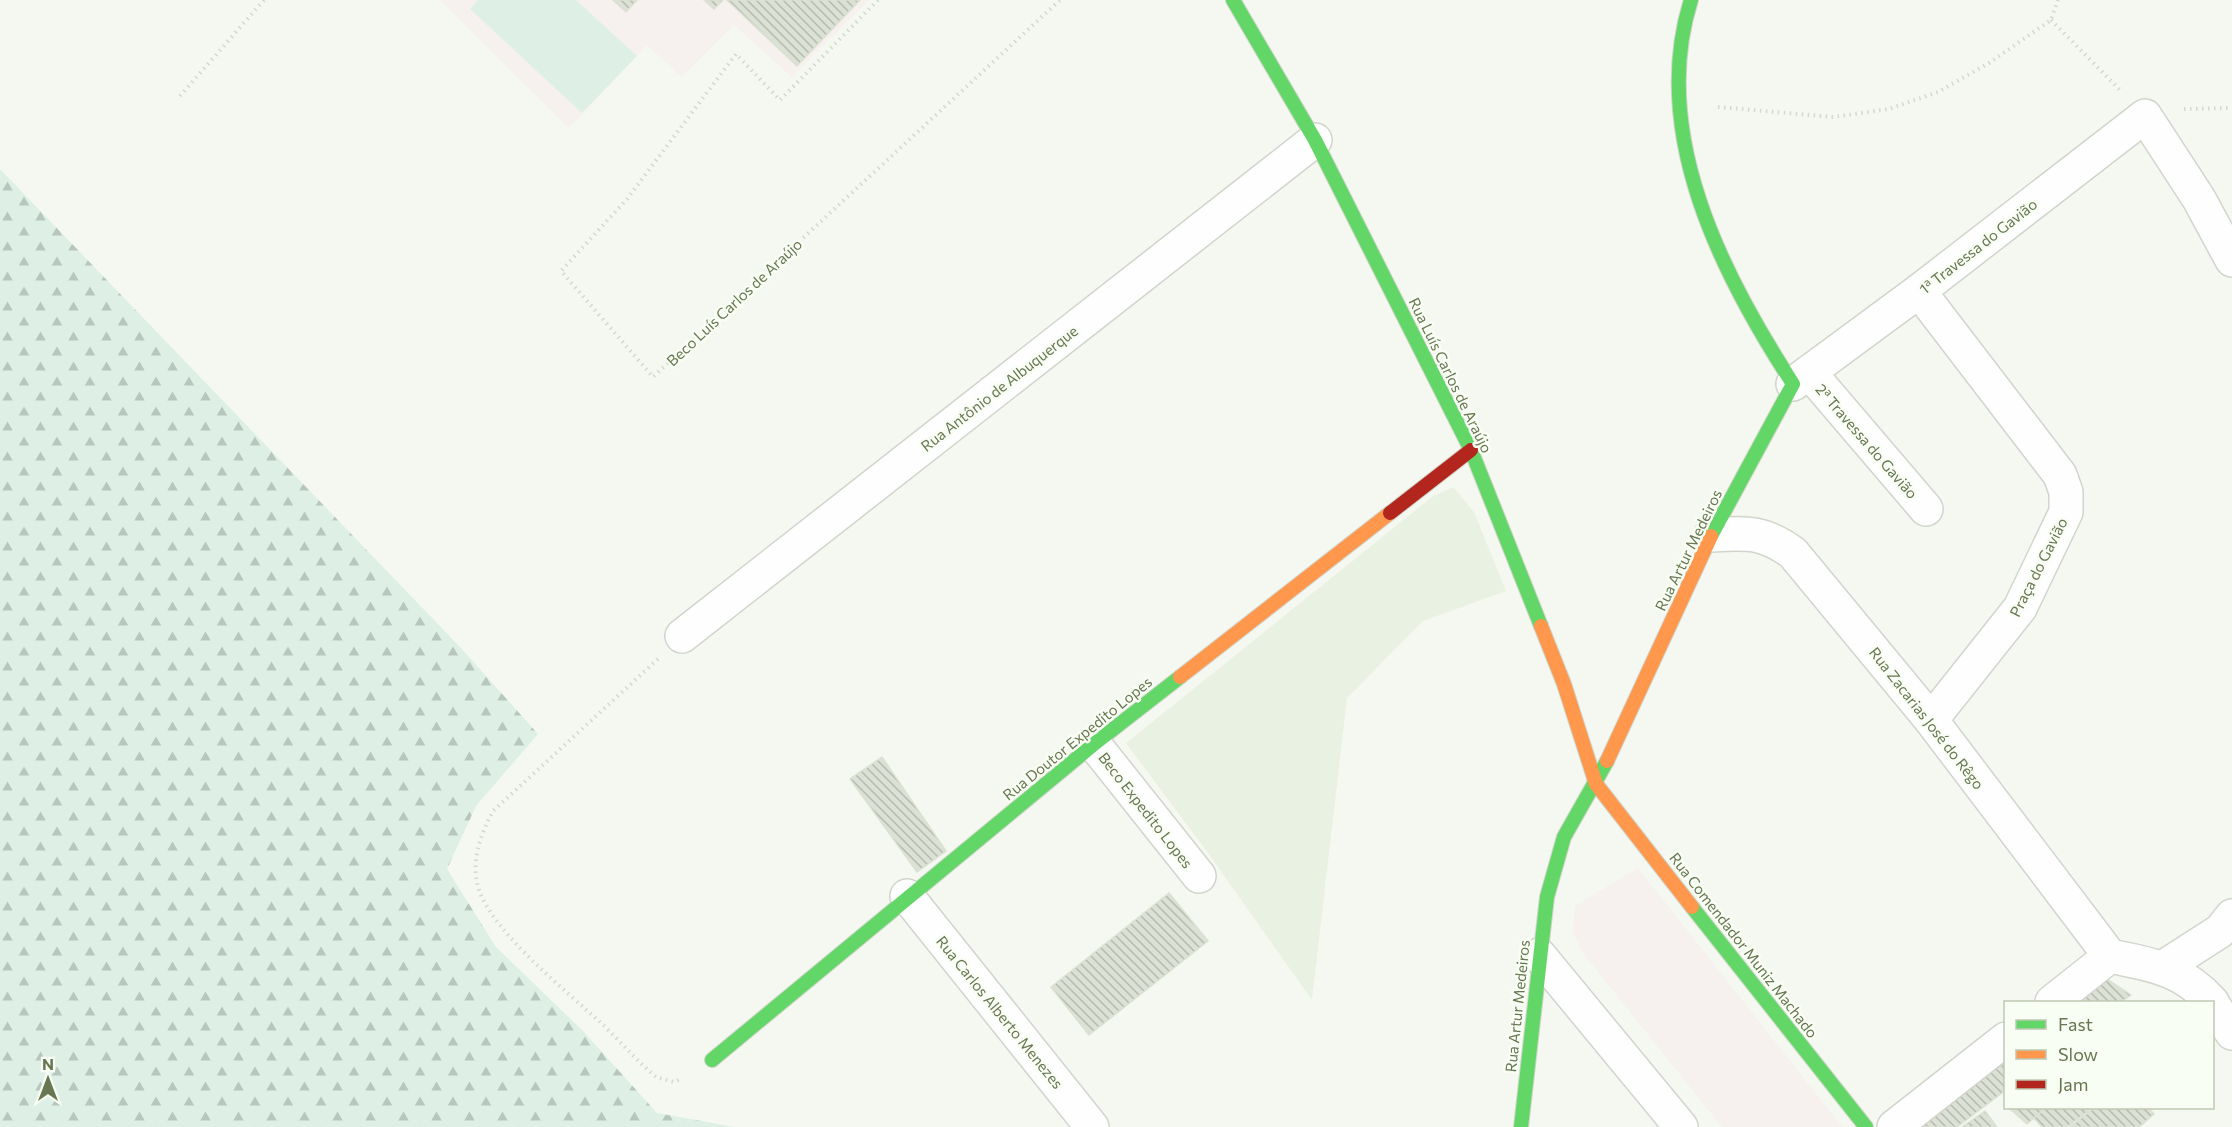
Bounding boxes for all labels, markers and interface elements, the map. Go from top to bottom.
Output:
street label: 1ª Travessa do Gavião [1916,194,2040,297]
street label: Beco Luís Carlos de Araújo [663,235,805,369]
street label: Rua Luís Carlos de Araújo [1406,294,1497,456]
street label: Rua Antônio de Albuquerque [917,321,1081,455]
street label: 2ª Travessa do Gavião [1812,380,1922,502]
street label: Rua Artur Medeiros [1651,486,1725,614]
street label: Praça do Gavião [2005,514,2071,620]
street label: Rua Zacarias José do Rêgo [1866,643,1988,793]
street label: Rua Doutor Expedito Lopes [999,672,1155,804]
street label: Beco Expedito Lopes [1095,748,1197,872]
street label: Rua Comendador Muniz Machado [1666,849,1822,1041]
street label: Rua Carlos Alberto Menezes [933,932,1067,1092]
street label: Rua Artur Medeiros [1501,939,1533,1073]
legend [2004,1001,2214,1109]
text: Fast [2058,1013,2093,1035]
text: Slow [2058,1043,2098,1065]
north arrow [18,1049,78,1109]
text: N [42,1054,54,1073]
text: Jam [2058,1073,2088,1095]

